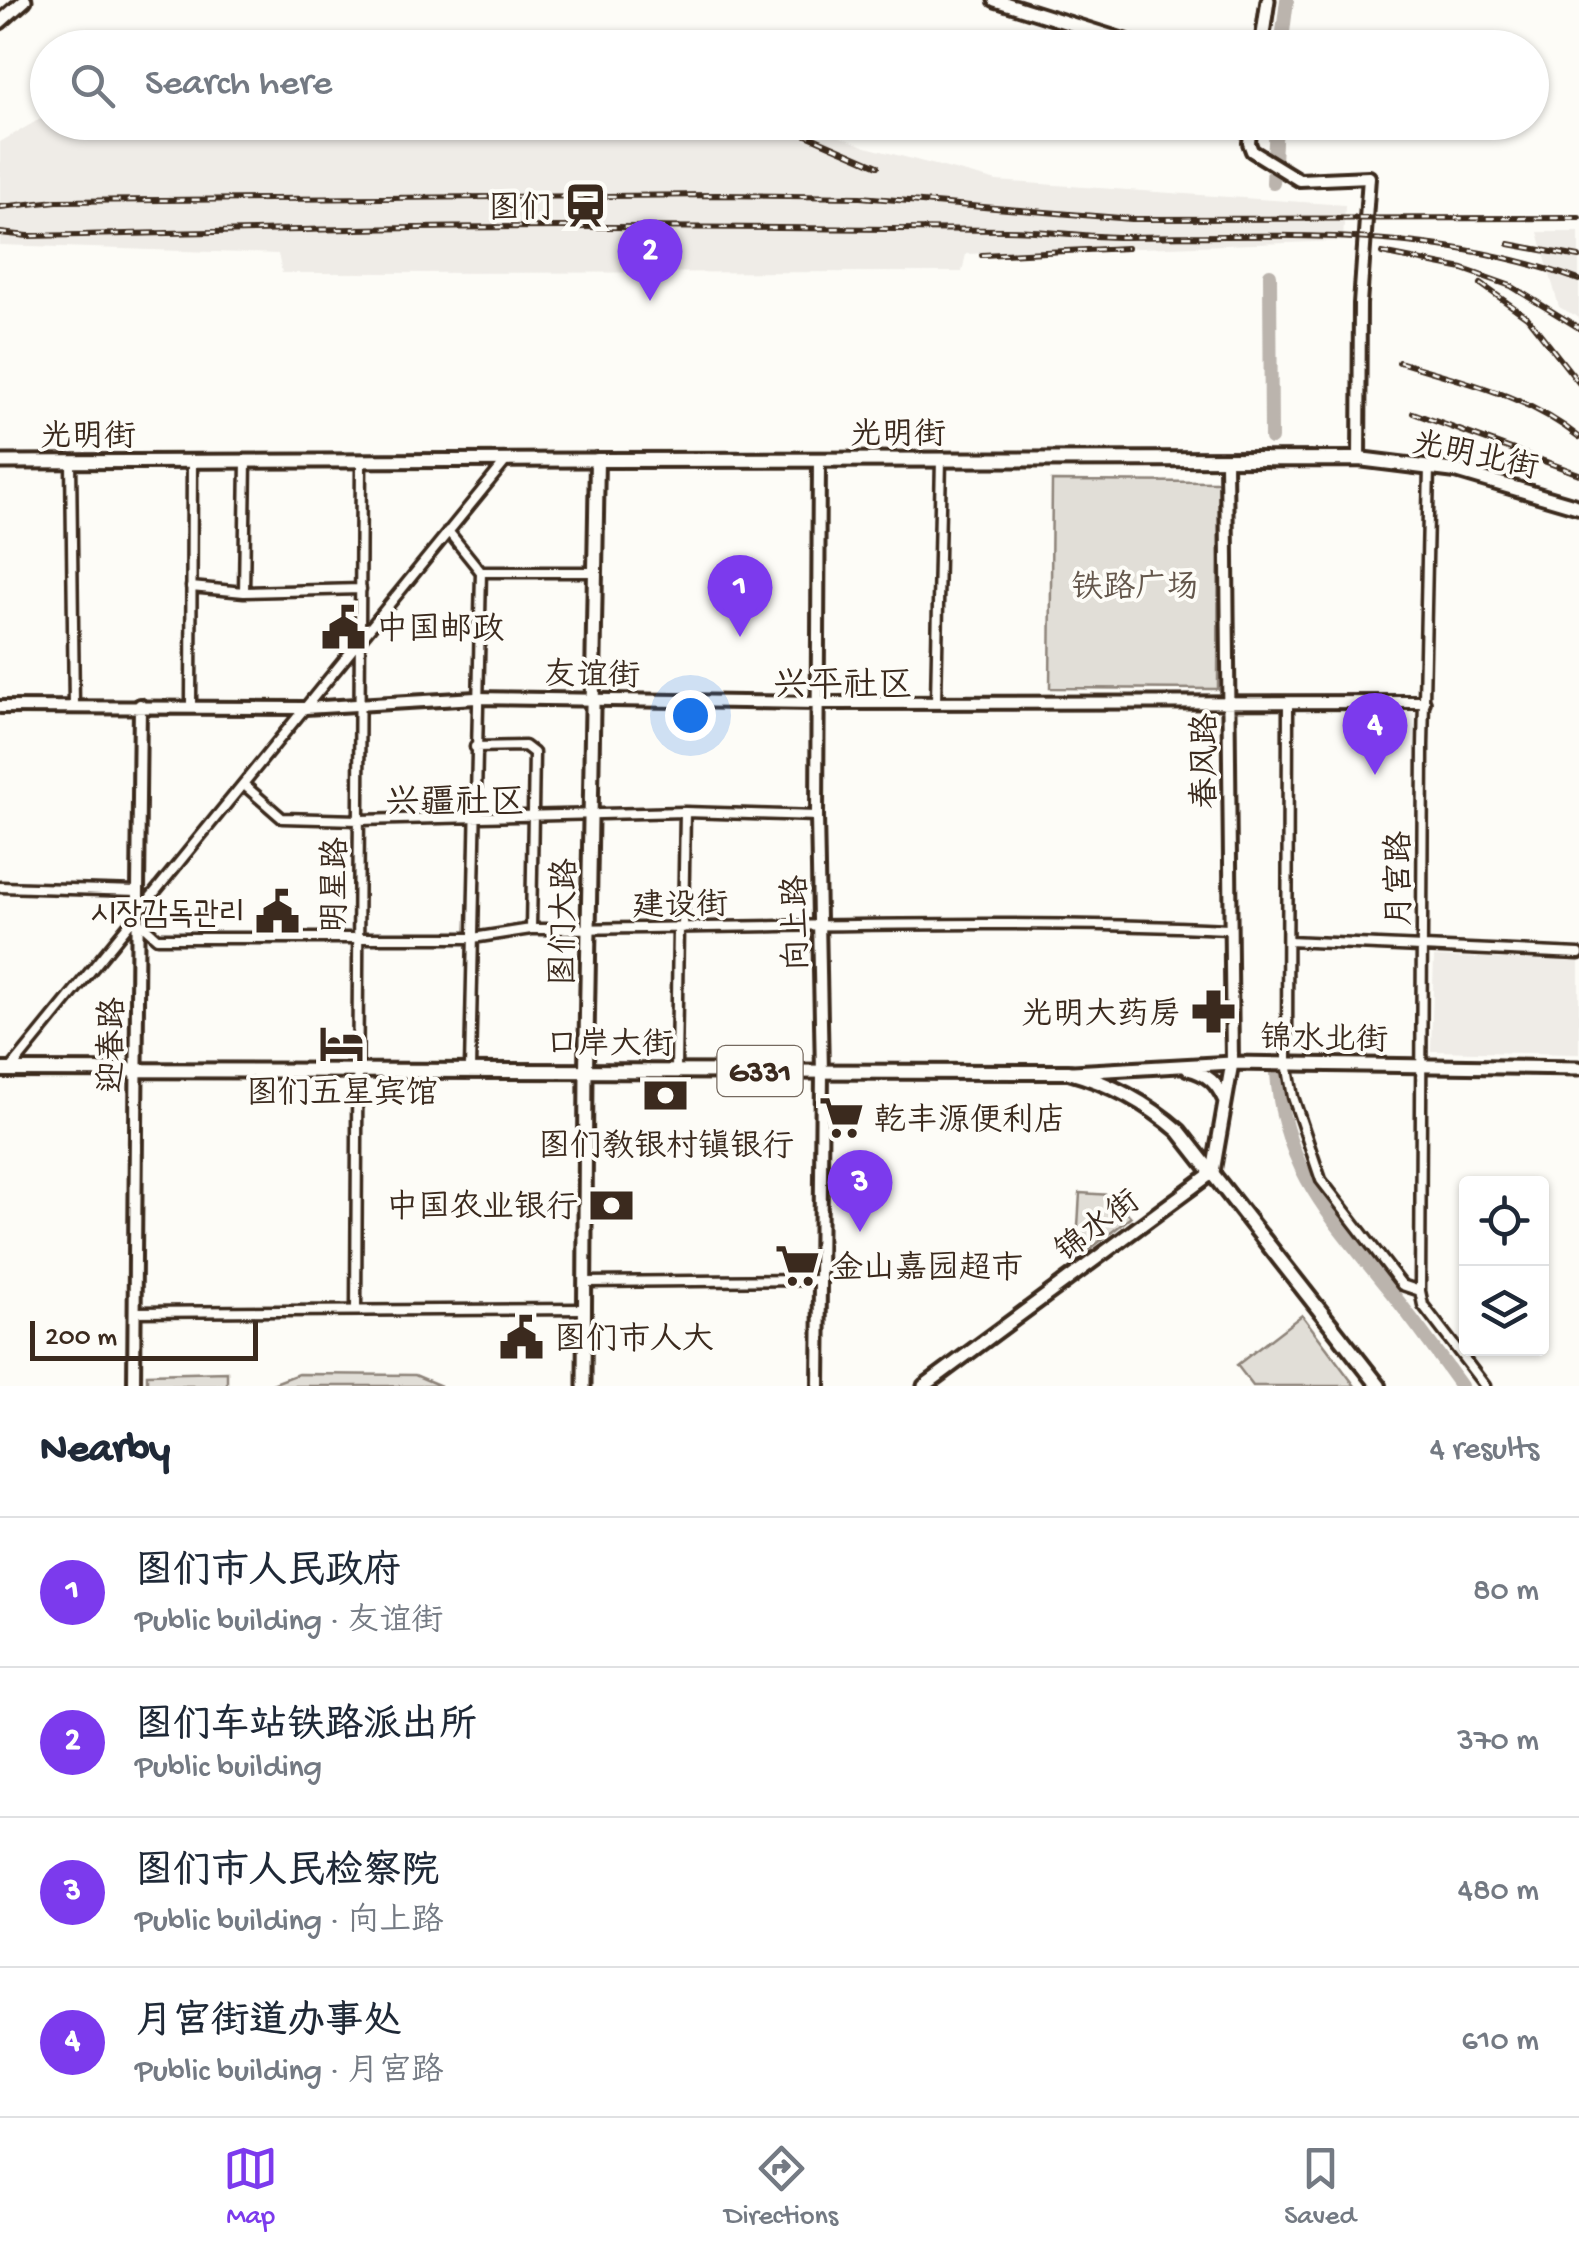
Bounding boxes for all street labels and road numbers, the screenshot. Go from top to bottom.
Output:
street label: 光明街 [850,418,946,456]
street label: 光明街 [40,420,136,458]
street label: 光明北街 [1408,426,1542,490]
street label: 友谊街 [544,657,640,698]
street label: 春风路 [1187,713,1227,809]
street label: 月宫路 [1381,831,1421,927]
street label: 明星路 [316,837,358,933]
street label: 图们大路 [545,858,587,986]
street label: 向上路 [777,875,819,971]
street label: 建设街 [632,887,728,928]
street label: 迎春路 [93,997,135,1093]
street label: 锦水北街 [1260,1020,1388,1062]
street label: 口岸大街 [546,1026,674,1066]
road number: G331 [718,1046,802,1096]
street label: 锦水街 [1048,1182,1149,1272]

